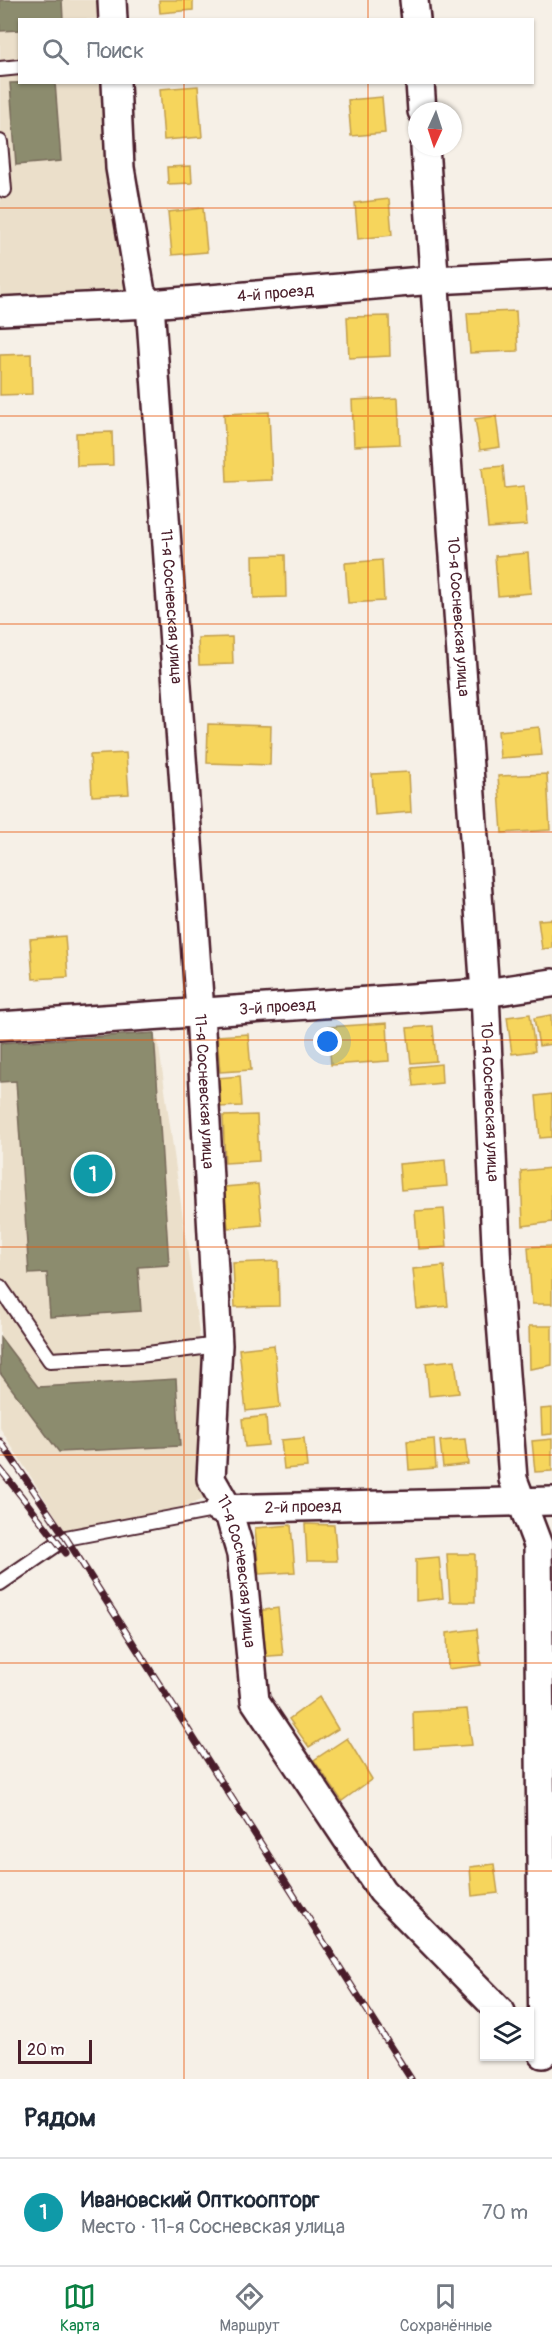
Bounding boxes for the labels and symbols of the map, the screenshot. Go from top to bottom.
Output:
north arrow [408,102,462,156]
street label: 4-й проезд [236,280,315,307]
street label: 11-я Сосневская улица [156,528,187,685]
street label: 10-я Сосневская улица [443,536,474,697]
street label: 3-й проезд [239,995,317,1020]
street label: 11-я Сосневская улица [190,1013,218,1169]
street label: 10-я Сосневская улица [476,1021,503,1182]
your location [313,1027,342,1056]
pin: 1 [74,1152,112,1196]
street label: 11-я Сосневская улица [212,1491,260,1649]
street label: 2-й проезд [265,1496,342,1518]
scale bar [18,2037,92,2064]

